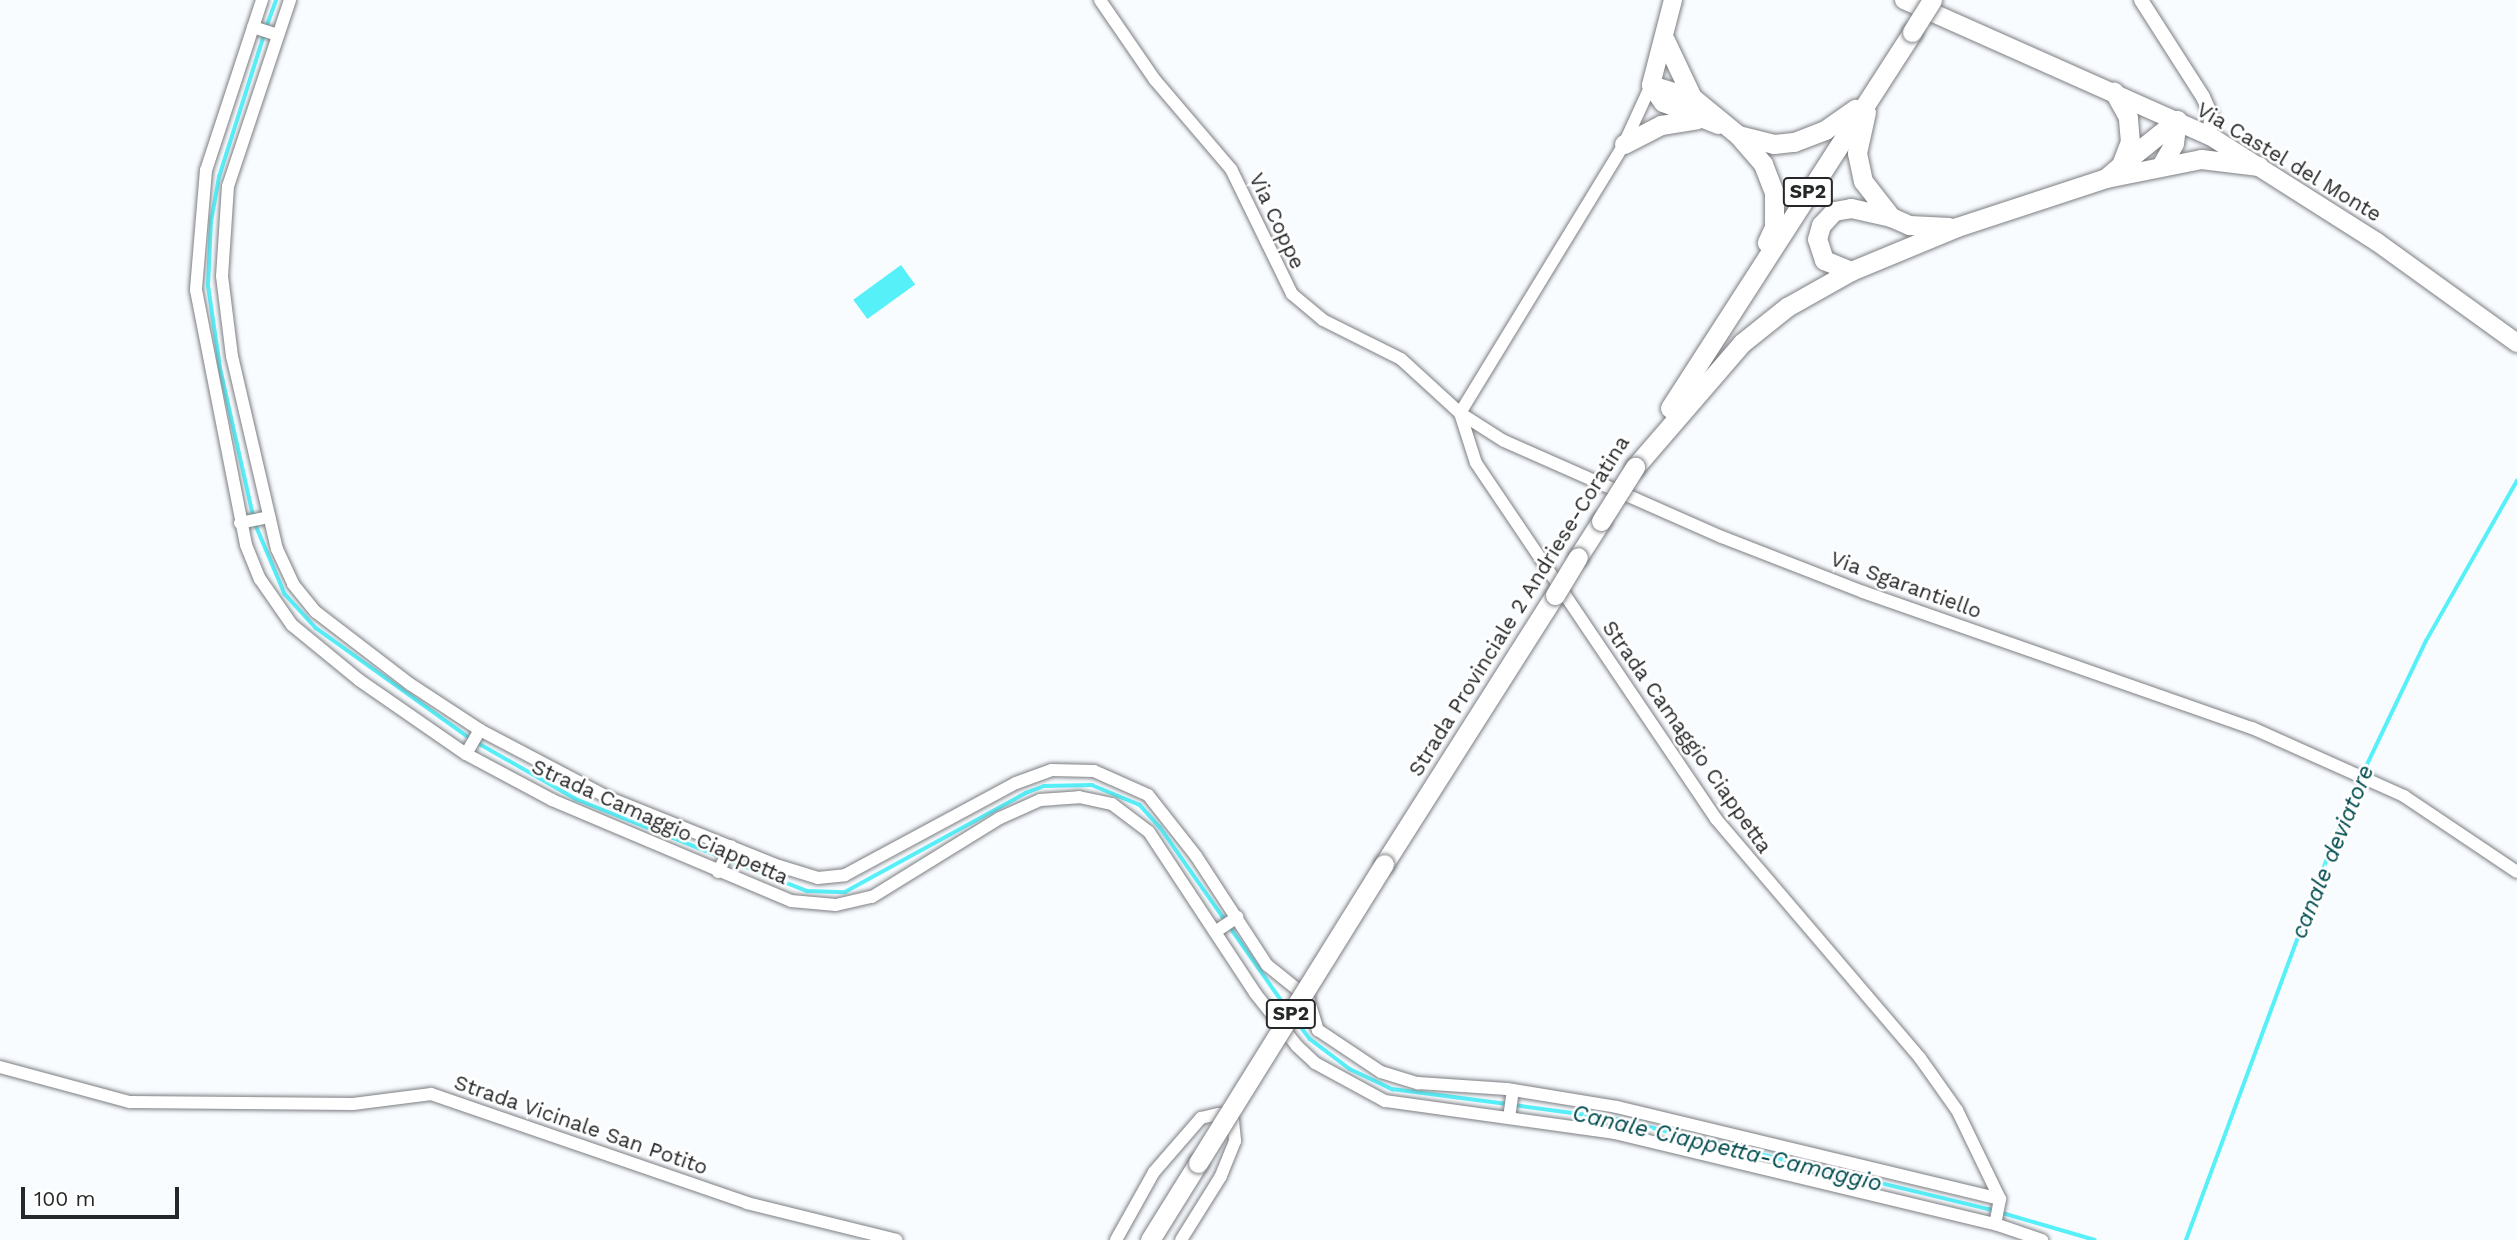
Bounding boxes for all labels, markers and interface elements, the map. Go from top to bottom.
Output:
street label: Via Castel del Monte [2191,96,2387,228]
street label: Via Coppe [1244,169,1310,273]
road number: SP2 [1782,176,1834,208]
street label: Strada Provinciale 2 Andriese-Coratina [1403,430,1635,782]
street label: Via Sgarantiello [1827,546,1985,624]
street label: Strada Camaggio Ciappetta [1597,616,1777,858]
street label: Strada Camaggio Ciappetta [528,754,792,890]
water label: canale deviatore [2286,761,2380,943]
road number: SP2 [1265,998,1317,1030]
street label: Strada Vicinale San Potito [450,1069,712,1181]
water label: Canale Ciappetta-Camaggio [1569,1100,1885,1198]
scale bar [24,1174,182,1218]
text: 100 m [34,1186,96,1211]

